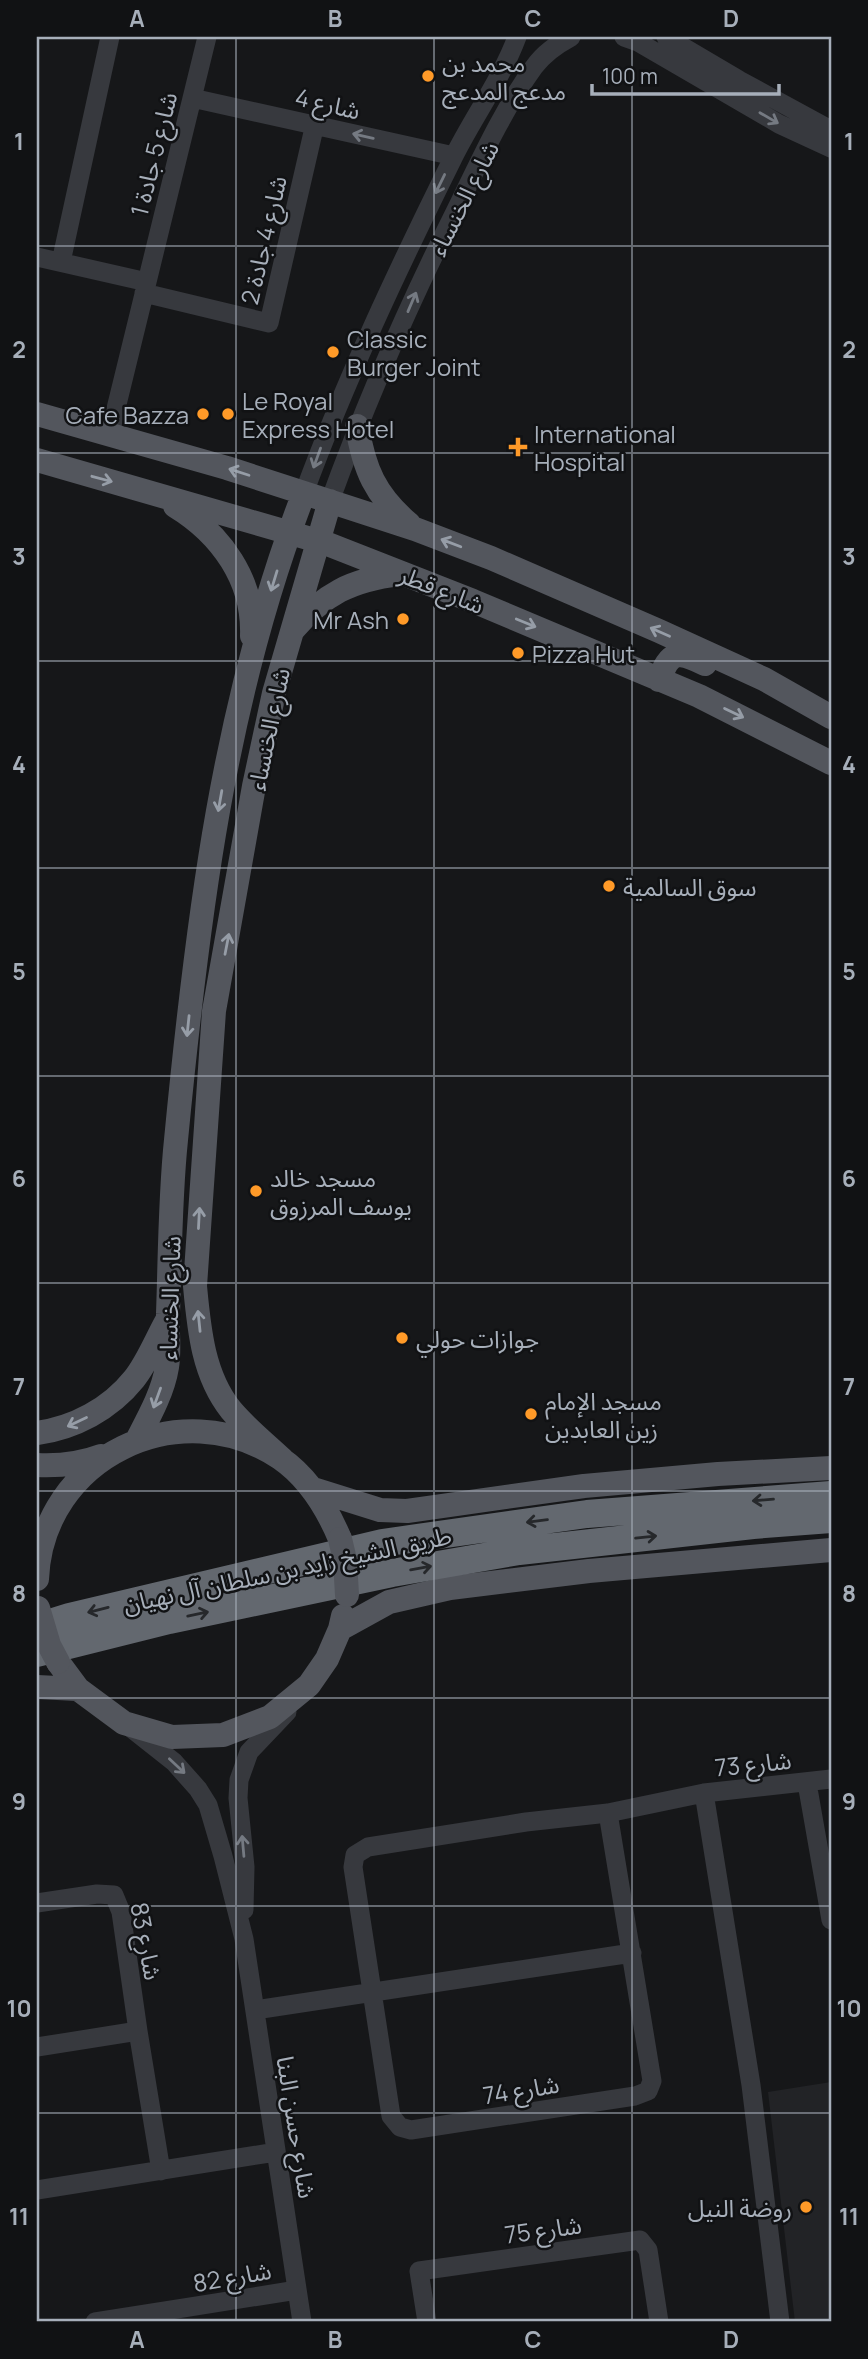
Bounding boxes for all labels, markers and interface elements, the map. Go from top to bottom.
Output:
text: A [129,2,145,34]
text: B [328,2,342,34]
text: C [525,2,542,34]
text: D [723,2,739,34]
place label: محمد بن مدعج المدعج [442,46,566,109]
scale bar [592,52,779,96]
text: 100 m [602,62,658,90]
marker: محمد بن مدعج المدعج [420,68,436,84]
street label: شارع 4 [292,80,364,128]
street label: شارع 5 جادة 1 [122,89,186,220]
one-way arrow [758,111,778,125]
text: 1 [14,125,24,157]
text: 1 [844,125,854,157]
one-way arrow [352,128,375,142]
street label: شارع الخنساء [420,135,508,262]
street label: شارع 4 جادة 2 [232,172,296,308]
one-way arrow [433,173,447,194]
one-way arrow [406,292,419,313]
place label: Classic Burger Joint [347,322,481,383]
text: 2 [12,333,26,365]
text: 2 [842,333,856,365]
marker: Classic Burger Joint [325,344,341,360]
place label: Le Royal Express Hotel [242,384,394,445]
place label: Cafe Bazza [66,398,189,431]
marker: Cafe Bazza [195,406,211,422]
marker: Le Royal Express Hotel [220,406,236,422]
place label: International Hospital [534,417,676,478]
marker: International Hospital [508,437,528,457]
one-way arrow [310,447,322,469]
one-way arrow [228,465,250,478]
one-way arrow [90,473,113,486]
one-way arrow [441,535,463,548]
text: 3 [12,540,26,572]
text: 3 [842,540,856,572]
street label: شارع قطر [393,557,489,623]
one-way arrow [267,569,280,591]
place label: Mr Ash [313,603,389,636]
marker: Mr Ash [395,611,411,627]
one-way arrow [515,617,536,630]
one-way arrow [650,625,672,638]
place label: Pizza Hut [532,637,635,670]
marker: Pizza Hut [510,645,526,661]
street label: شارع الخنساء [239,665,299,794]
one-way arrow [723,707,744,721]
text: 4 [12,748,26,780]
text: 4 [842,748,856,780]
one-way arrow [213,789,226,812]
place label: سوق السالمية [623,870,757,903]
marker: سوق السالمية [601,878,617,894]
one-way arrow [220,933,234,956]
text: 5 [12,955,26,987]
text: 5 [842,955,856,987]
one-way arrow [181,1015,194,1037]
place label: مسجد خالد يوسف المرزوق [270,1161,412,1222]
text: 6 [12,1162,26,1194]
text: 6 [842,1162,856,1194]
marker: مسجد خالد يوسف المرزوق [248,1183,264,1199]
one-way arrow [193,1208,206,1230]
street label: شارع الخنساء [150,1235,190,1361]
one-way arrow [192,1310,205,1333]
place label: جوازات حولي [416,1322,539,1358]
marker: جوازات حولي [394,1330,410,1346]
text: 7 [13,1370,25,1402]
text: 7 [843,1370,855,1402]
place label: مسجد الإمام زين العابدين [545,1384,662,1445]
one-way arrow [149,1387,162,1409]
marker: مسجد الإمام زين العابدين [523,1406,539,1422]
one-way arrow [67,1416,88,1429]
one-way arrow [752,1494,775,1507]
one-way arrow [526,1514,549,1527]
street label: طريق الشيخ زايد بن سلطان آل نهيان [120,1518,455,1622]
one-way arrow [634,1530,657,1543]
one-way arrow [409,1561,432,1574]
text: 8 [12,1577,26,1609]
text: 8 [842,1577,856,1609]
one-way arrow [87,1604,110,1617]
one-way arrow [186,1607,209,1621]
street label: شارع 73 [713,1743,793,1785]
one-way arrow [168,1757,185,1774]
text: 9 [12,1785,26,1817]
text: 9 [842,1785,856,1817]
one-way arrow [236,1835,249,1858]
street label: شارع 83 [121,1899,171,1983]
text: 10 [6,1992,32,2024]
text: 10 [836,1992,862,2024]
street label: شارع حسن البنا [267,2053,325,2201]
street label: شارع 74 [480,2067,562,2113]
place label: روضة النيل [688,2191,792,2224]
marker: روضة النيل [798,2199,814,2215]
text: 11 [9,2200,29,2232]
text: 11 [839,2200,859,2232]
street label: شارع 75 [502,2207,584,2253]
street label: شارع 82 [190,2253,274,2301]
text: A [129,2323,145,2355]
text: B [328,2323,342,2355]
text: C [525,2323,542,2355]
text: D [723,2323,739,2355]

